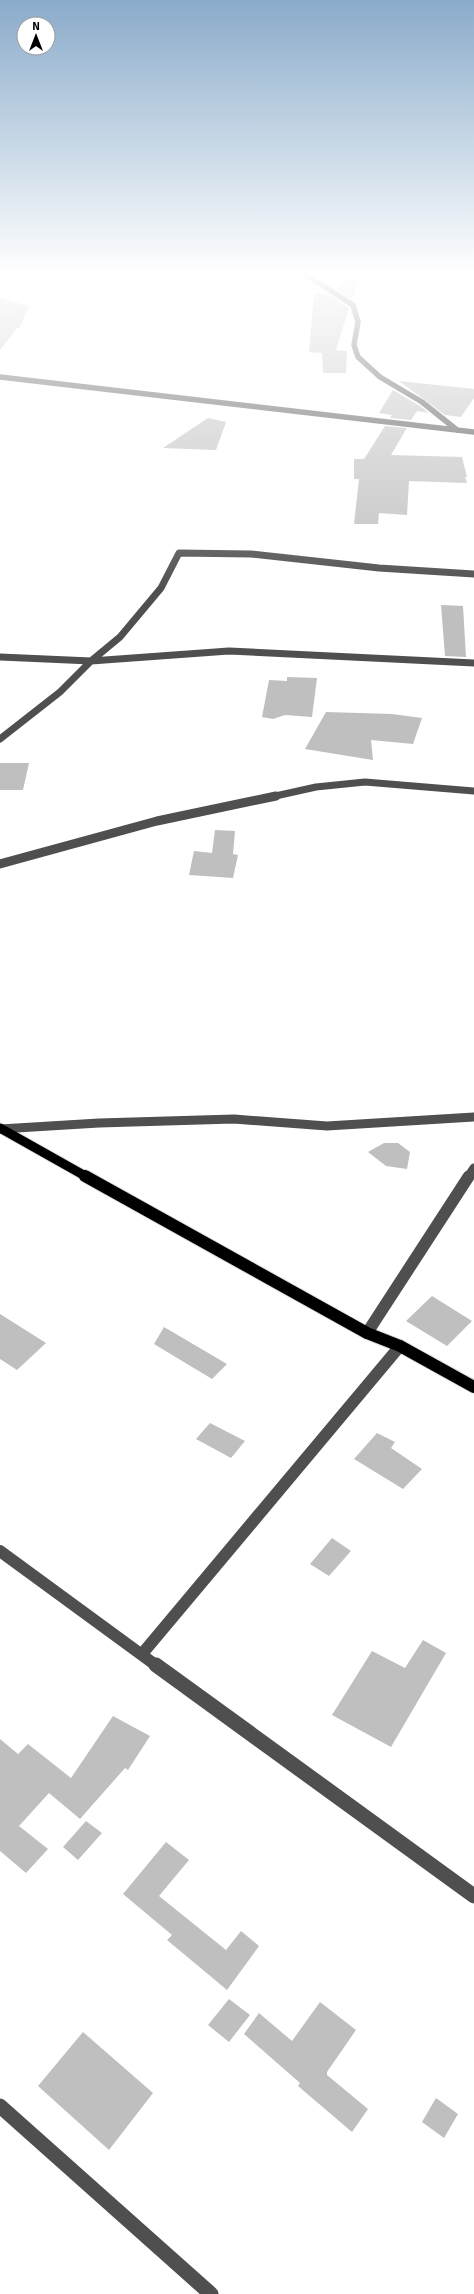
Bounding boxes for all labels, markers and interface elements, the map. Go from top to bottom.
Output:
north arrow [16,16,56,56]
text: N [32,20,40,33]

